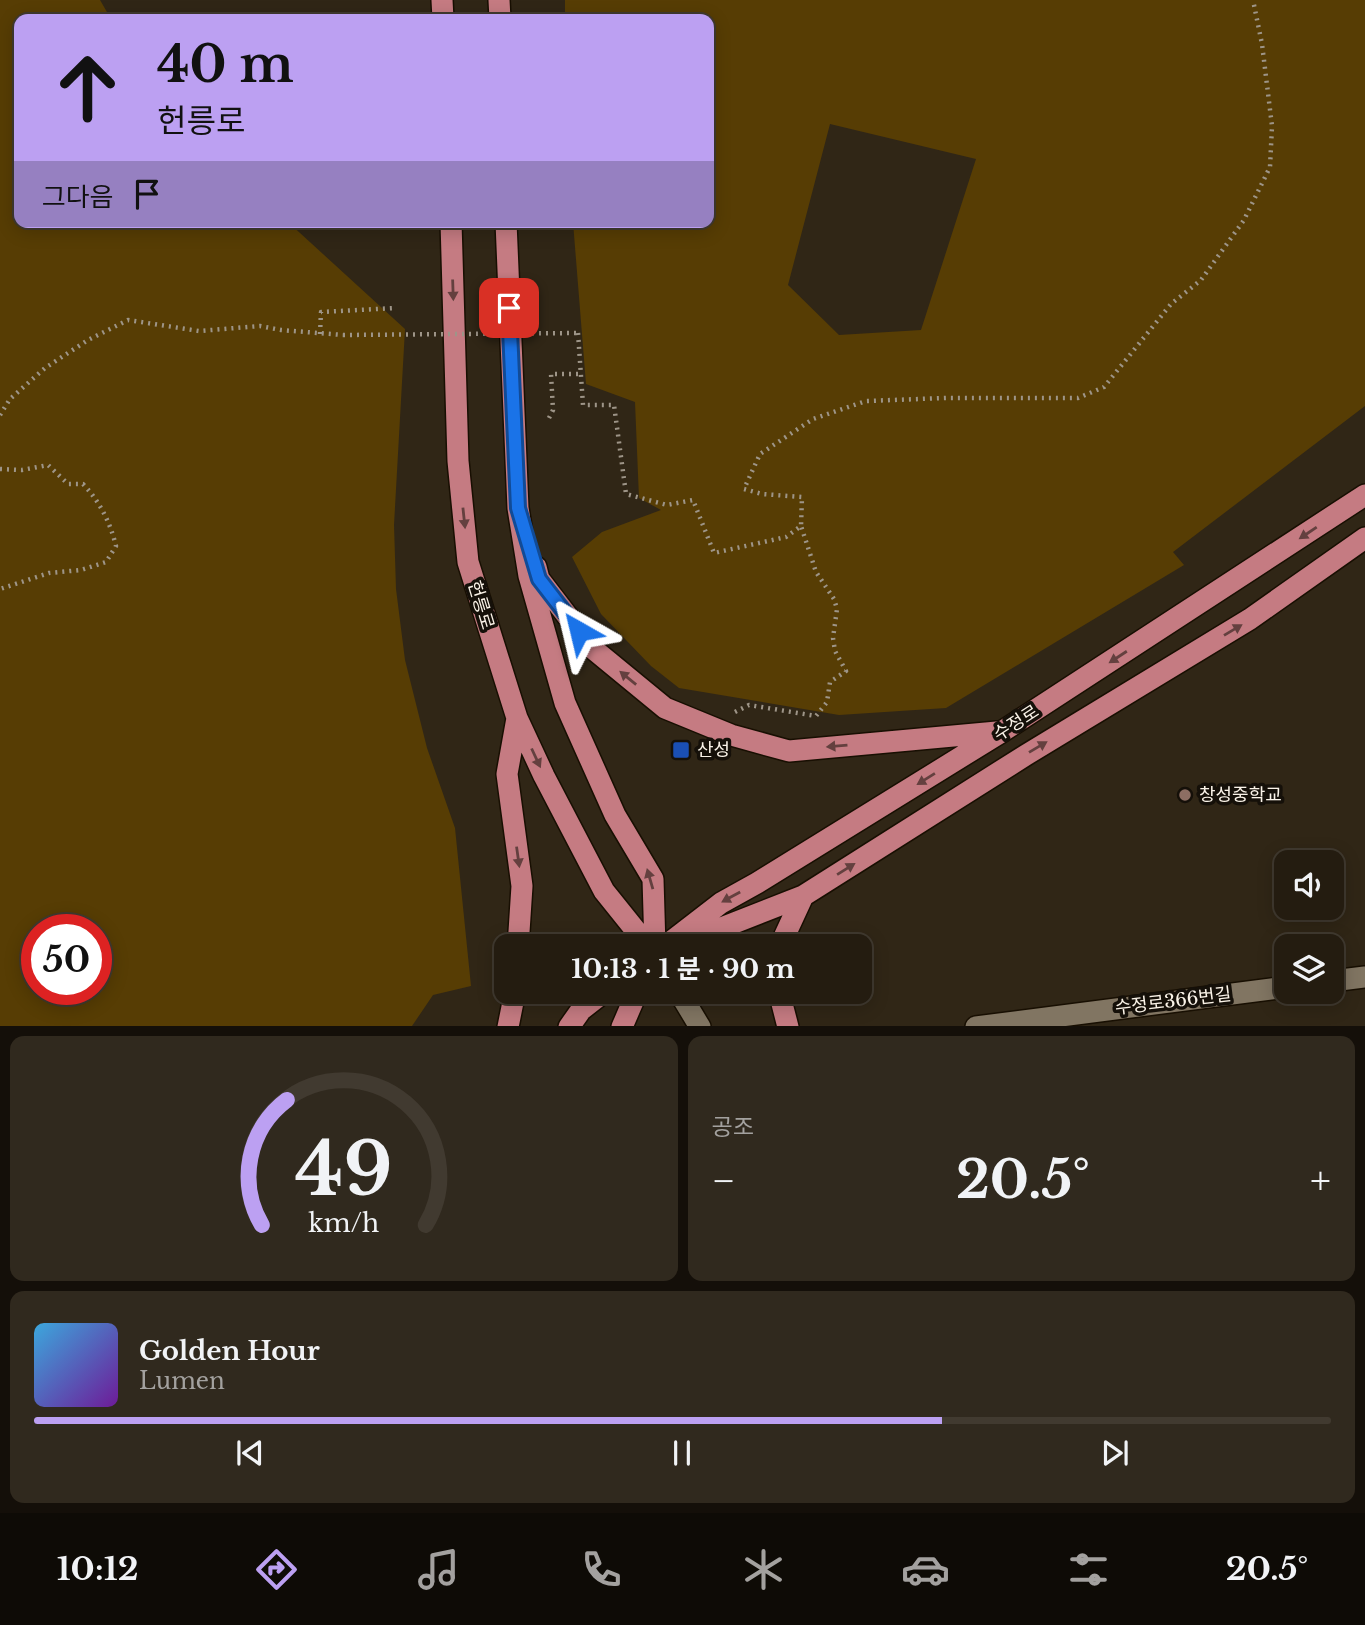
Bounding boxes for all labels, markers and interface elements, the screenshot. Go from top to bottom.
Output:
text: 40 m [157,34,294,95]
icon: ahead [42,42,133,133]
text: 헌릉로 [157,101,245,141]
icon: arrive [128,175,166,213]
text: 그다음 [42,181,114,213]
pin [479,278,539,338]
one-way arrow [447,280,458,302]
icon: arrive [490,289,528,327]
one-way arrow [458,507,469,529]
one-way arrow [1299,526,1318,539]
street label: 헌릉로 [463,578,499,632]
position arrow [542,594,616,668]
one-way arrow [1223,623,1243,636]
one-way arrow [1108,650,1127,663]
one-way arrow [620,671,637,686]
street label: 수정로 [989,700,1043,746]
place label: 산성 [697,739,730,761]
marker: 산성 [671,740,691,760]
one-way arrow [826,741,848,752]
one-way arrow [1029,741,1048,754]
one-way arrow [530,748,542,768]
one-way arrow [916,773,935,786]
place label: 창성중학교 [1199,784,1282,806]
marker: 창성중학교 [1177,787,1193,803]
one-way arrow [513,847,524,869]
map controls [1274,850,1344,1004]
button: sound [1274,850,1344,920]
one-way arrow [837,862,855,876]
one-way arrow [645,869,655,890]
one-way arrow [722,891,741,903]
speed limit sign: 50 [21,914,112,1005]
button: layers [1274,934,1344,1004]
text: 10:13 · 1 분 · 90 m [571,953,795,985]
street label: 수정로366번길 [1114,983,1232,1019]
text: 공조 [712,1113,754,1141]
text: 49 [295,1124,392,1215]
text: 20.5° [956,1148,1090,1212]
text: − [712,1157,736,1204]
text: + [1310,1157,1331,1204]
text: km/h [308,1207,379,1238]
text: Golden Hour [139,1335,320,1367]
text: Lumen [139,1367,225,1395]
icon: previous [231,1434,269,1472]
icon: pause [663,1434,701,1472]
icon: next [1096,1434,1134,1472]
icon: directions [252,1545,301,1594]
icon: music [414,1545,463,1594]
icon: phone [577,1545,626,1594]
icon: climate [739,1545,788,1594]
icon: car [901,1545,950,1594]
icon: filters [1064,1545,1113,1594]
text: 10:12 [57,1549,139,1589]
text: 20.5° [1226,1549,1308,1589]

